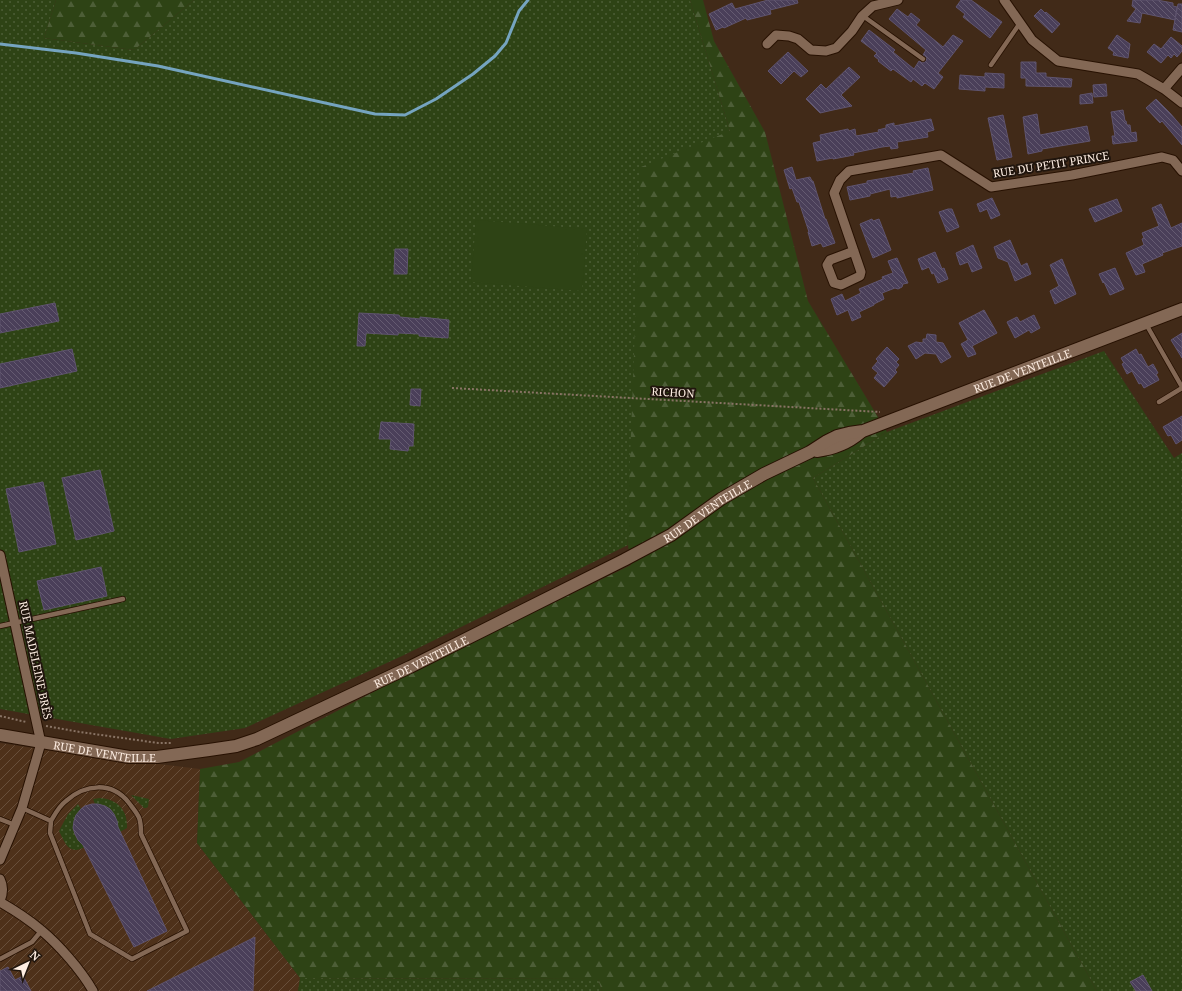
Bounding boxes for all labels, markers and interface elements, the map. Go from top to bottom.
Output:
street label: RUE DU PETIT PRINCE [992,147,1110,181]
street label: RUE DE VENTEILLE [971,345,1073,396]
street label: RICHON [651,383,696,401]
street label: RUE DE VENTEILLE [660,475,754,545]
street label: RUE MADELEINE BRÈS [16,599,56,721]
street label: RUE DE VENTEILLE [371,632,471,691]
street label: RUE DE VENTEILLE [52,737,156,765]
north arrow [8,943,48,983]
text: N [27,947,44,964]

